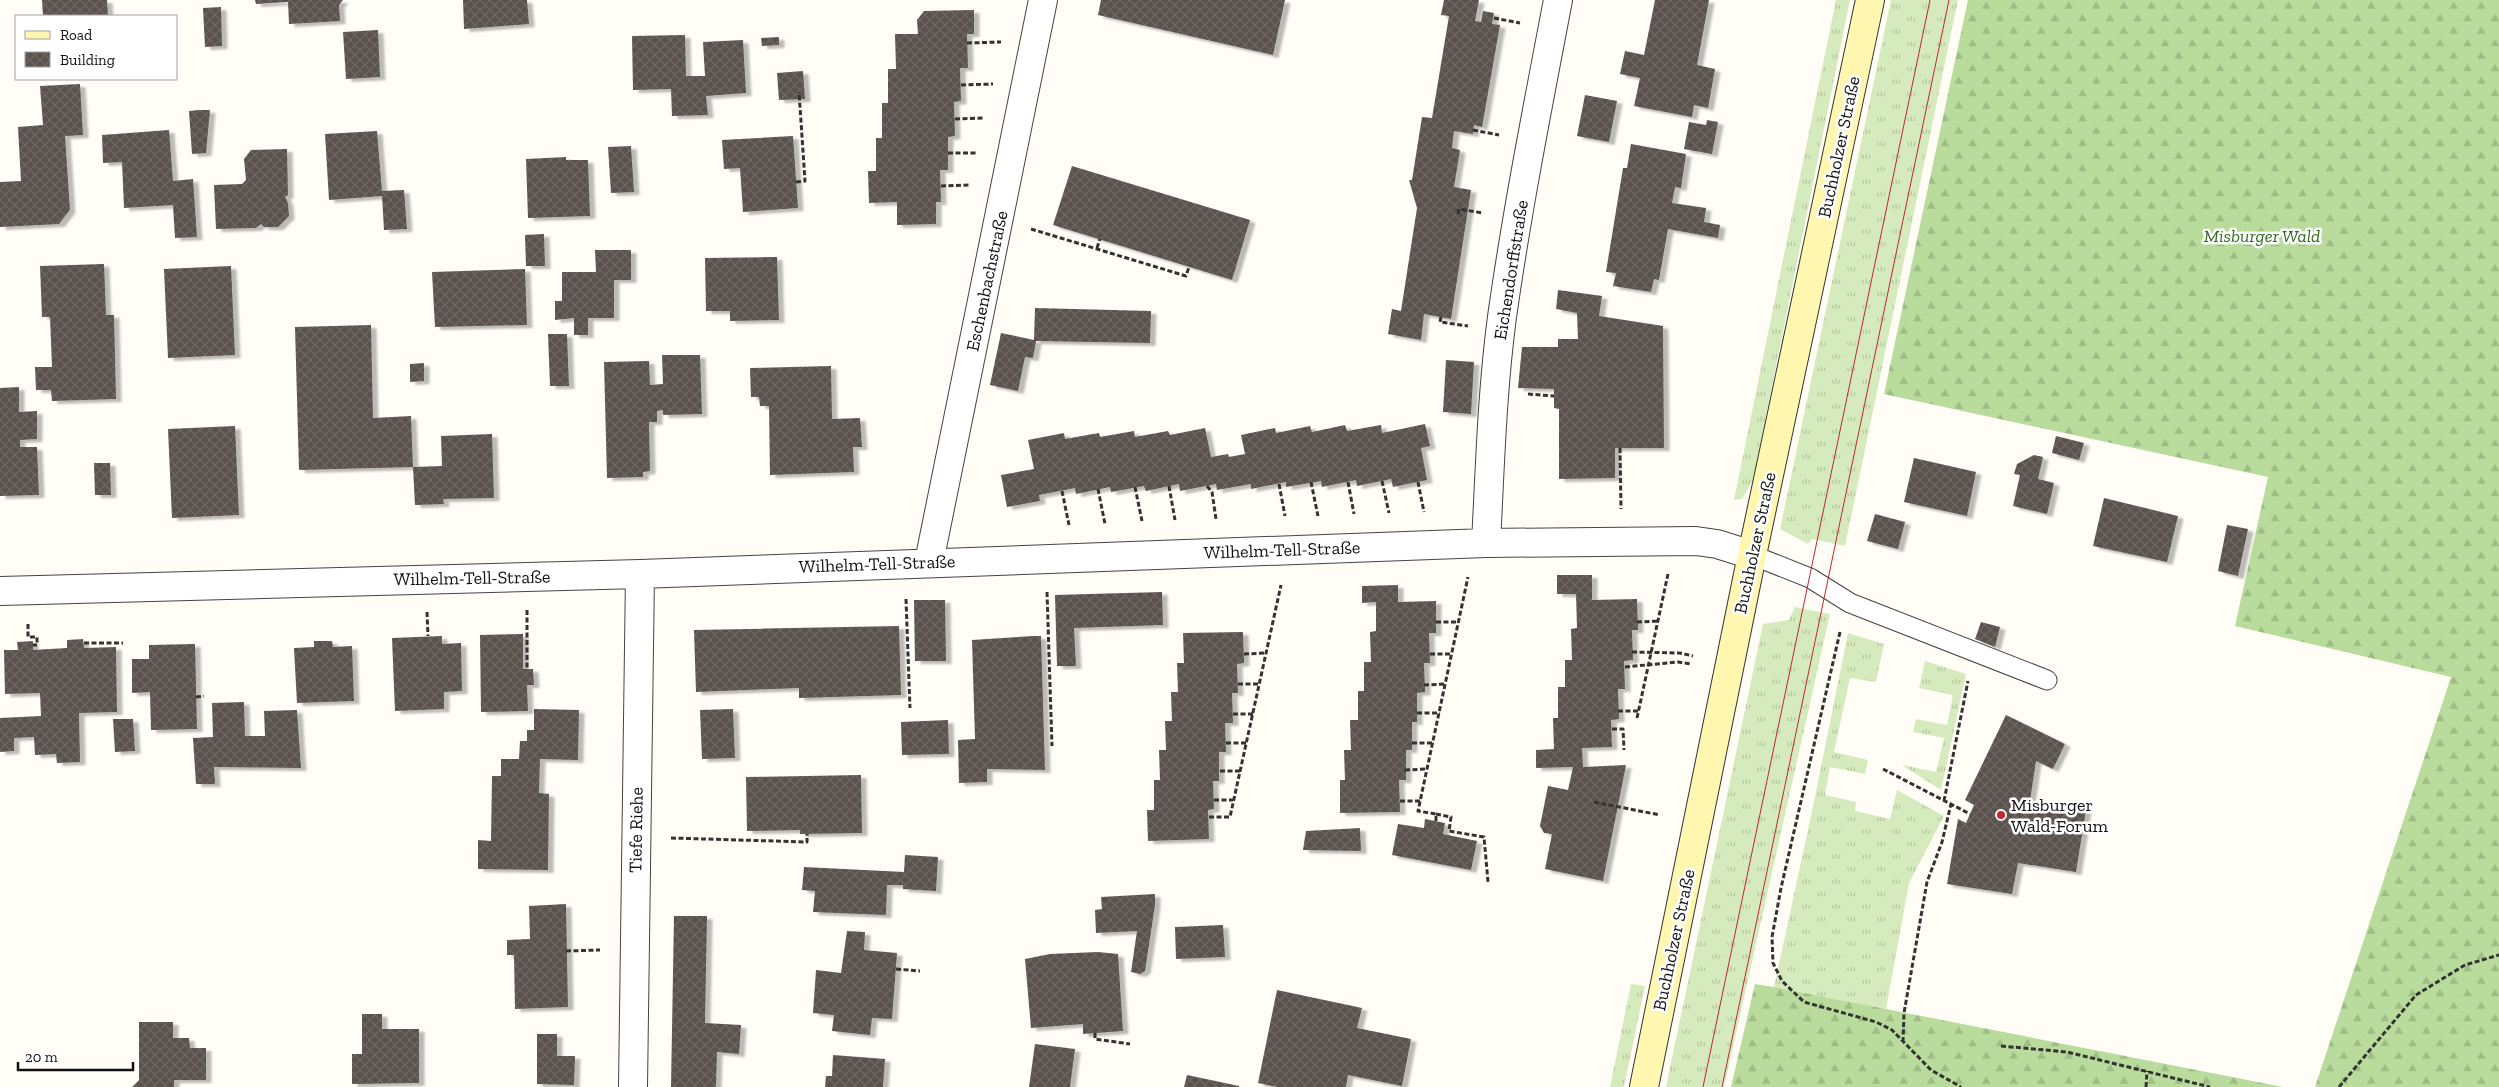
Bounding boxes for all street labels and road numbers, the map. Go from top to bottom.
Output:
street label: Buchholzer Straße [1813,74,1865,220]
street label: Eichendorffstraße [1489,198,1533,342]
street label: Eschenbachstraße [961,209,1013,353]
street label: Buchholzer Straße [1729,470,1781,616]
street label: Wilhelm-Tell-Straße [1203,536,1361,564]
street label: Wilhelm-Tell-Straße [798,550,956,578]
street label: Wilhelm-Tell-Straße [393,566,551,590]
street label: Tiefe Riehe [624,787,648,873]
street label: Buchholzer Straße [1648,867,1700,1013]

